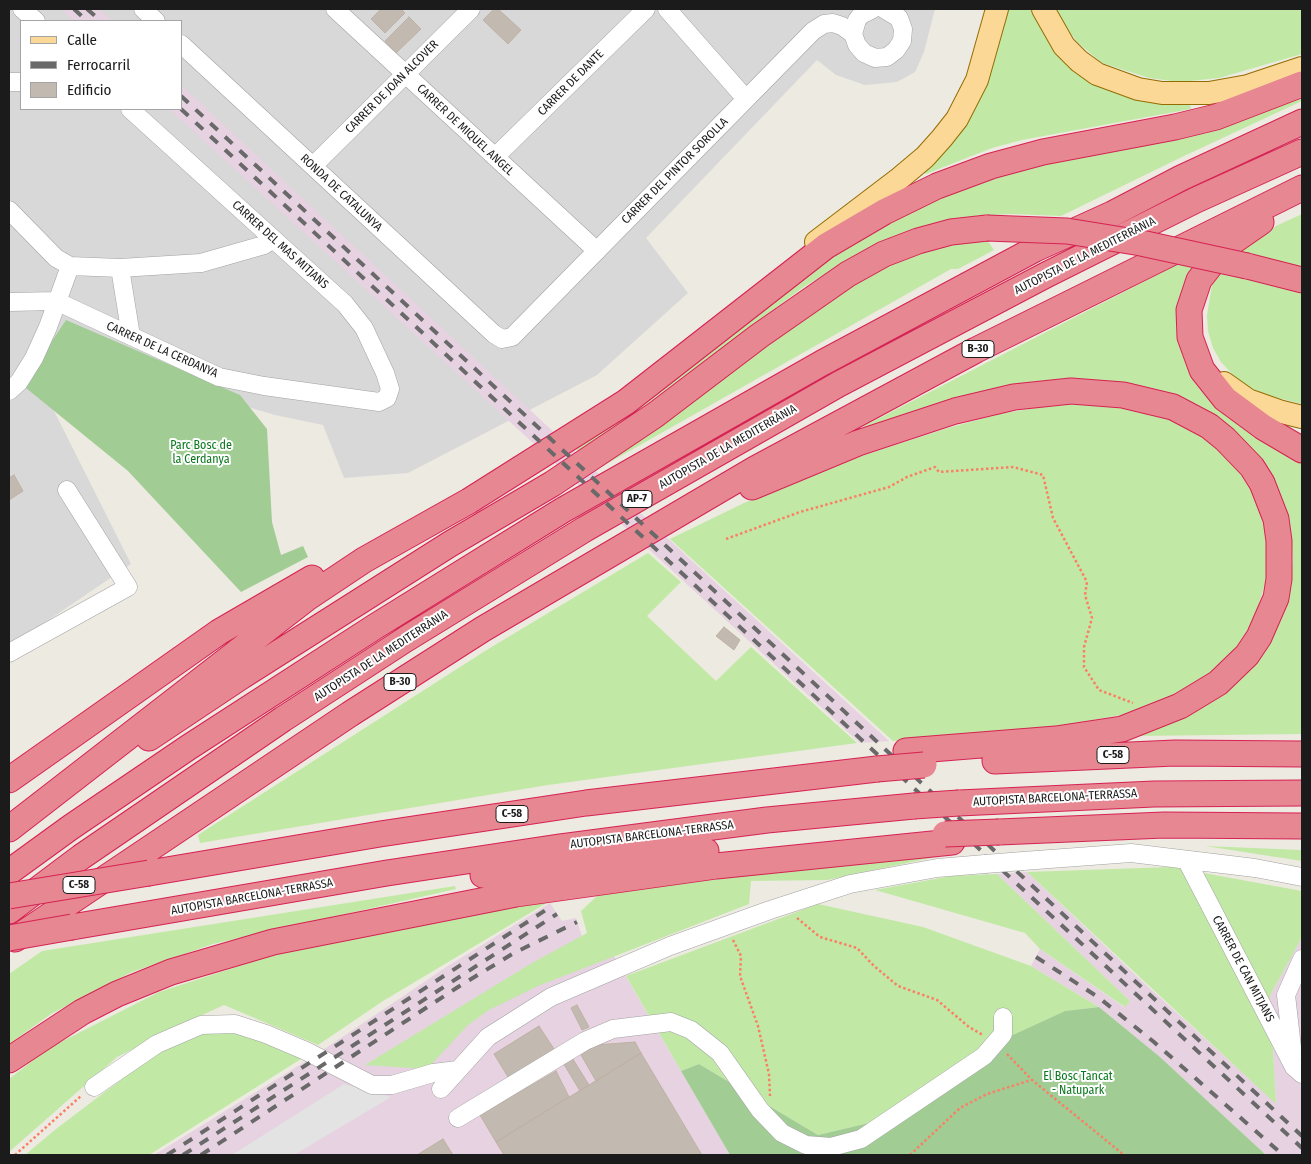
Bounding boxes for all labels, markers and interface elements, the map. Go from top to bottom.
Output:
legend [20,20,182,110]
text: Calle [67,31,97,49]
street label: CARRER DE JOAN ALCOVER [342,37,442,137]
street label: CARRER DE DANTE [535,47,607,119]
text: Ferrocarril [67,56,130,74]
text: Edificio [67,81,112,99]
street label: CARRER DE MIQUEL ANGEL [414,81,516,179]
street label: CARRER DEL PINTOR SOROLLA [619,115,731,227]
street label: RONDA DE CATALUNYA [297,151,385,235]
street label: CARRER DEL MAS MITJANS [229,198,331,292]
street label: AUTOPISTA DE LA MEDITERRÀNIA [1012,214,1158,298]
street label: CARRER DE LA CERDANYA [104,319,220,381]
road number: B-30 [962,340,994,358]
street label: AUTOPISTA DE LA MEDITERRÀNIA [657,402,799,492]
park label: Parc Bosc de la Cerdanya [170,439,232,467]
road number: AP-7 [622,490,652,508]
street label: AUTOPISTA DE LA MEDITERRÀNIA [311,607,451,705]
road number: B-30 [384,674,416,690]
road number: C-58 [1097,746,1129,764]
street label: AUTOPISTA BARCELONA-TERRASSA [973,787,1137,809]
road number: C-58 [496,806,528,822]
street label: AUTOPISTA BARCELONA-TERRASSA [570,818,734,852]
road number: C-58 [63,876,95,894]
street label: AUTOPISTA BARCELONA-TERRASSA [170,876,334,918]
street label: CARRER DE CAN MITJANS [1209,913,1277,1025]
park label: El Bosc Tancat - Natupark [1043,1070,1113,1098]

